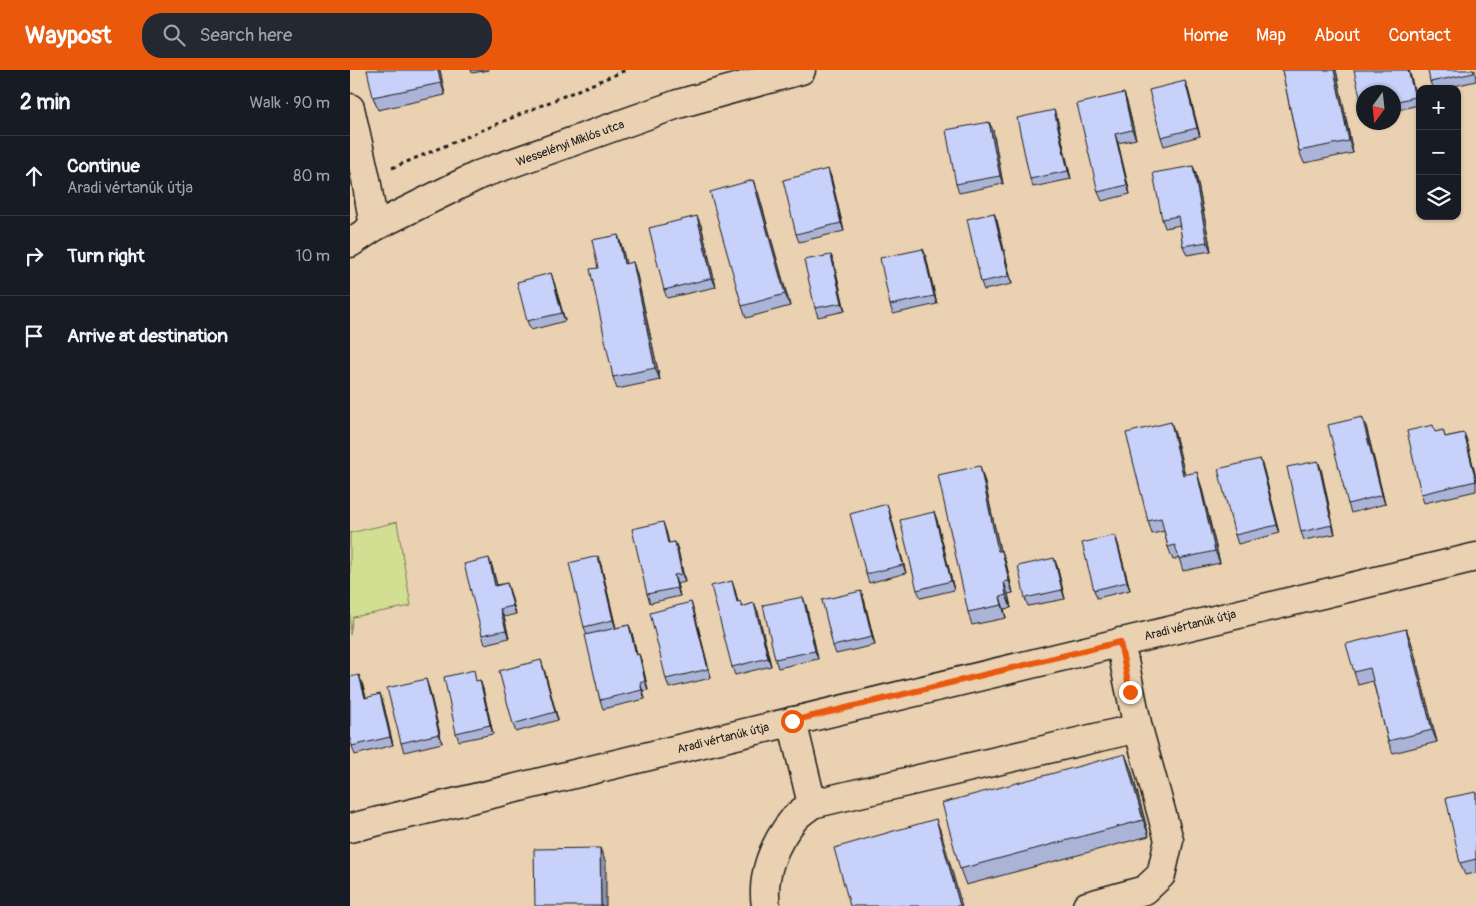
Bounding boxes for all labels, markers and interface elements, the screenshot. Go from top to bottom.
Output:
search box [142,13,492,58]
text: Waypost [25,21,112,50]
icon: search [160,21,188,49]
text: Search here [200,23,292,47]
text: Home [1183,24,1228,47]
text: Map [1256,24,1286,47]
text: About [1314,24,1360,47]
text: Contact [1388,24,1451,47]
north arrow [1356,85,1401,130]
map controls [1416,85,1461,220]
button: + [1416,85,1461,130]
text: 2 min [20,89,70,116]
text: Walk · 90 m [249,93,330,113]
street label: Wesselényi Miklós utca [514,117,627,170]
button: − [1416,130,1461,175]
text: Continue [67,154,140,178]
icon: ahead [20,162,48,190]
text: 80 m [293,166,330,186]
button: layers [1416,175,1461,220]
text: Aradi vértanúk útja [67,178,193,198]
icon: right [20,242,48,270]
text: Turn right [67,244,145,268]
text: 10 m [295,246,330,266]
icon: arrive [20,322,48,350]
text: Arrive at destination [67,324,228,348]
street label: Aradi vértanúk útja [1143,607,1238,644]
route end [1119,681,1142,704]
route start [781,710,804,733]
street label: Aradi vértanúk útja [676,720,771,757]

